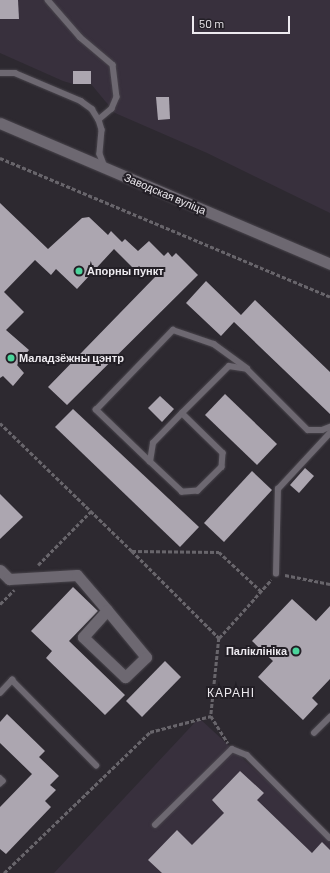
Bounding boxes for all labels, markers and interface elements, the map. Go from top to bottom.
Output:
scale bar [194,8,292,34]
text: 50 m [199,16,224,30]
street label: Заводская вуліца [122,171,208,217]
place label: Апорны пункт [87,264,164,278]
marker: Апорны пункт [74,266,84,276]
place label: Маладзёжны цэнтр [19,351,124,365]
marker: Маладзёжны цэнтр [6,353,16,363]
place label: Паліклініка [226,644,287,658]
marker: Паліклініка [290,645,302,657]
district label: КАРАНІ [207,686,255,700]

